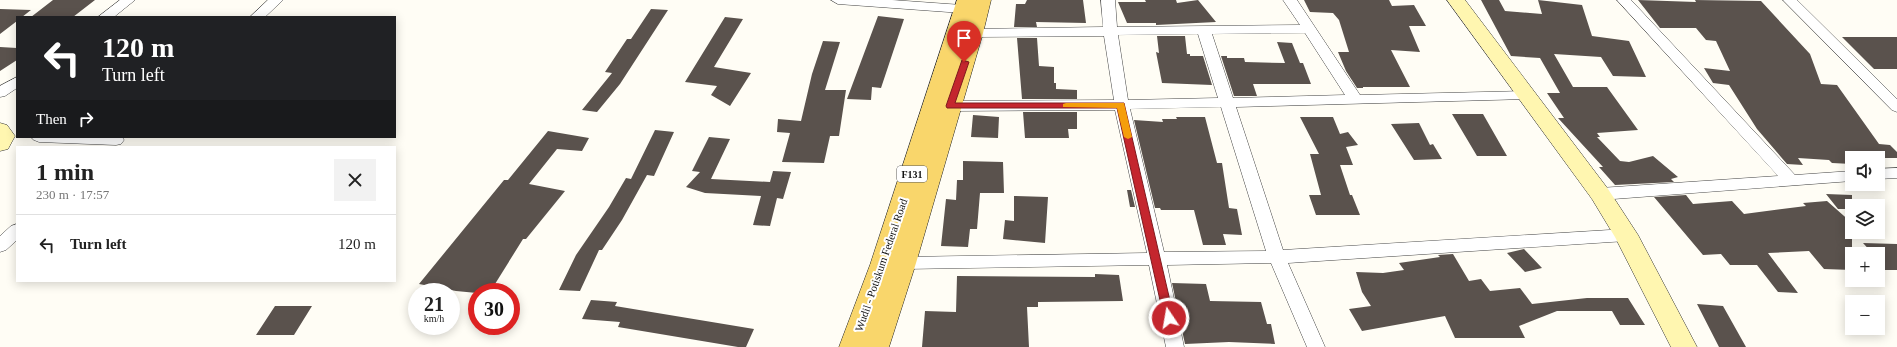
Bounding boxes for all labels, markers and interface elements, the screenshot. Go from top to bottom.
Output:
pin [947,21,981,62]
icon: arrive [953,27,975,49]
icon: left [36,32,88,84]
text: 120 m [102,32,174,63]
text: Turn left [102,65,165,85]
icon: right [75,108,97,130]
text: Then [36,111,67,127]
map controls [1845,151,1885,335]
button: sound [1845,151,1885,191]
text: 1 min [36,159,94,185]
button: close [334,159,376,201]
road number: F131 [897,166,927,182]
text: 230 m · 17:57 [36,187,109,202]
street label: Wudil - Potiskum Federal Road [853,197,910,333]
button: layers [1845,199,1885,239]
icon: left [36,234,58,256]
text: Turn left [70,236,127,252]
text: 120 m [338,236,376,252]
button: + [1845,247,1885,287]
speed limit sign: 30 [468,283,520,335]
text: 21 [424,293,444,315]
button: − [1845,295,1885,335]
position arrow [1148,297,1190,339]
text: km/h [424,313,444,324]

